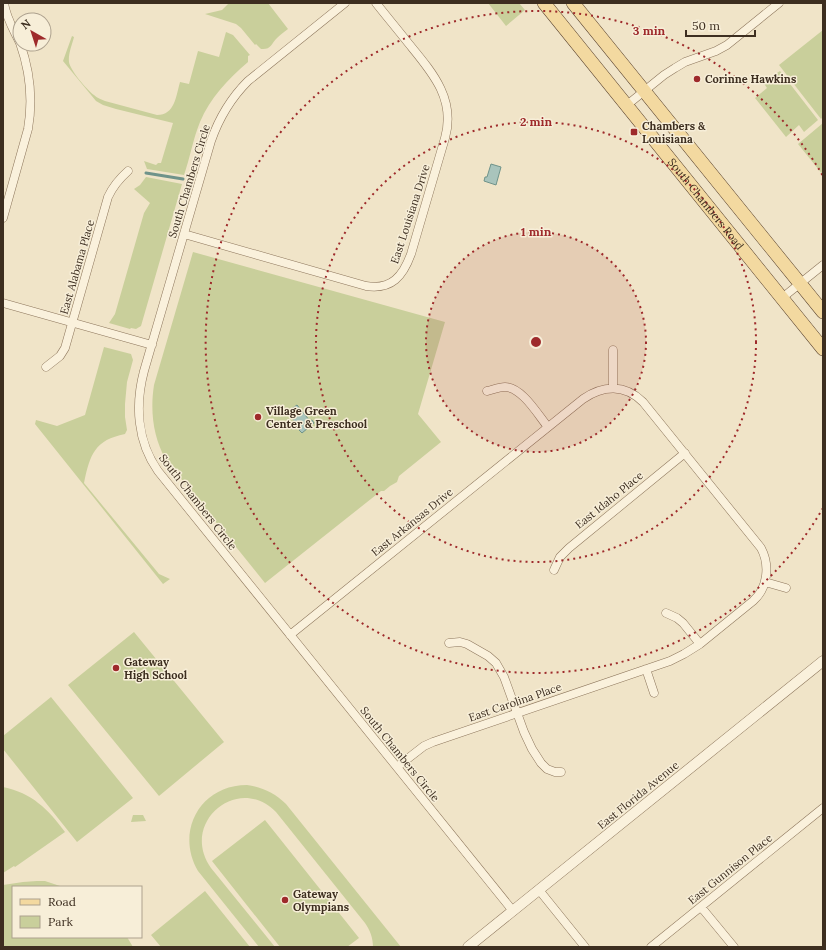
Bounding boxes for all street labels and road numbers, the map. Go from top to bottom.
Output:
street label: South Chambers Circle [165,122,213,240]
street label: South Chambers Road [665,155,747,253]
street label: East Louisiana Drive [387,162,433,266]
street label: East Alabama Place [57,218,97,316]
street label: South Chambers Circle [156,451,240,553]
street label: East Idaho Place [572,468,646,532]
street label: East Arkansas Drive [368,485,456,559]
street label: East Carolina Place [467,679,563,725]
street label: South Chambers Circle [357,704,443,804]
street label: East Florida Avenue [595,758,682,832]
street label: East Gunnison Place [685,831,775,907]

